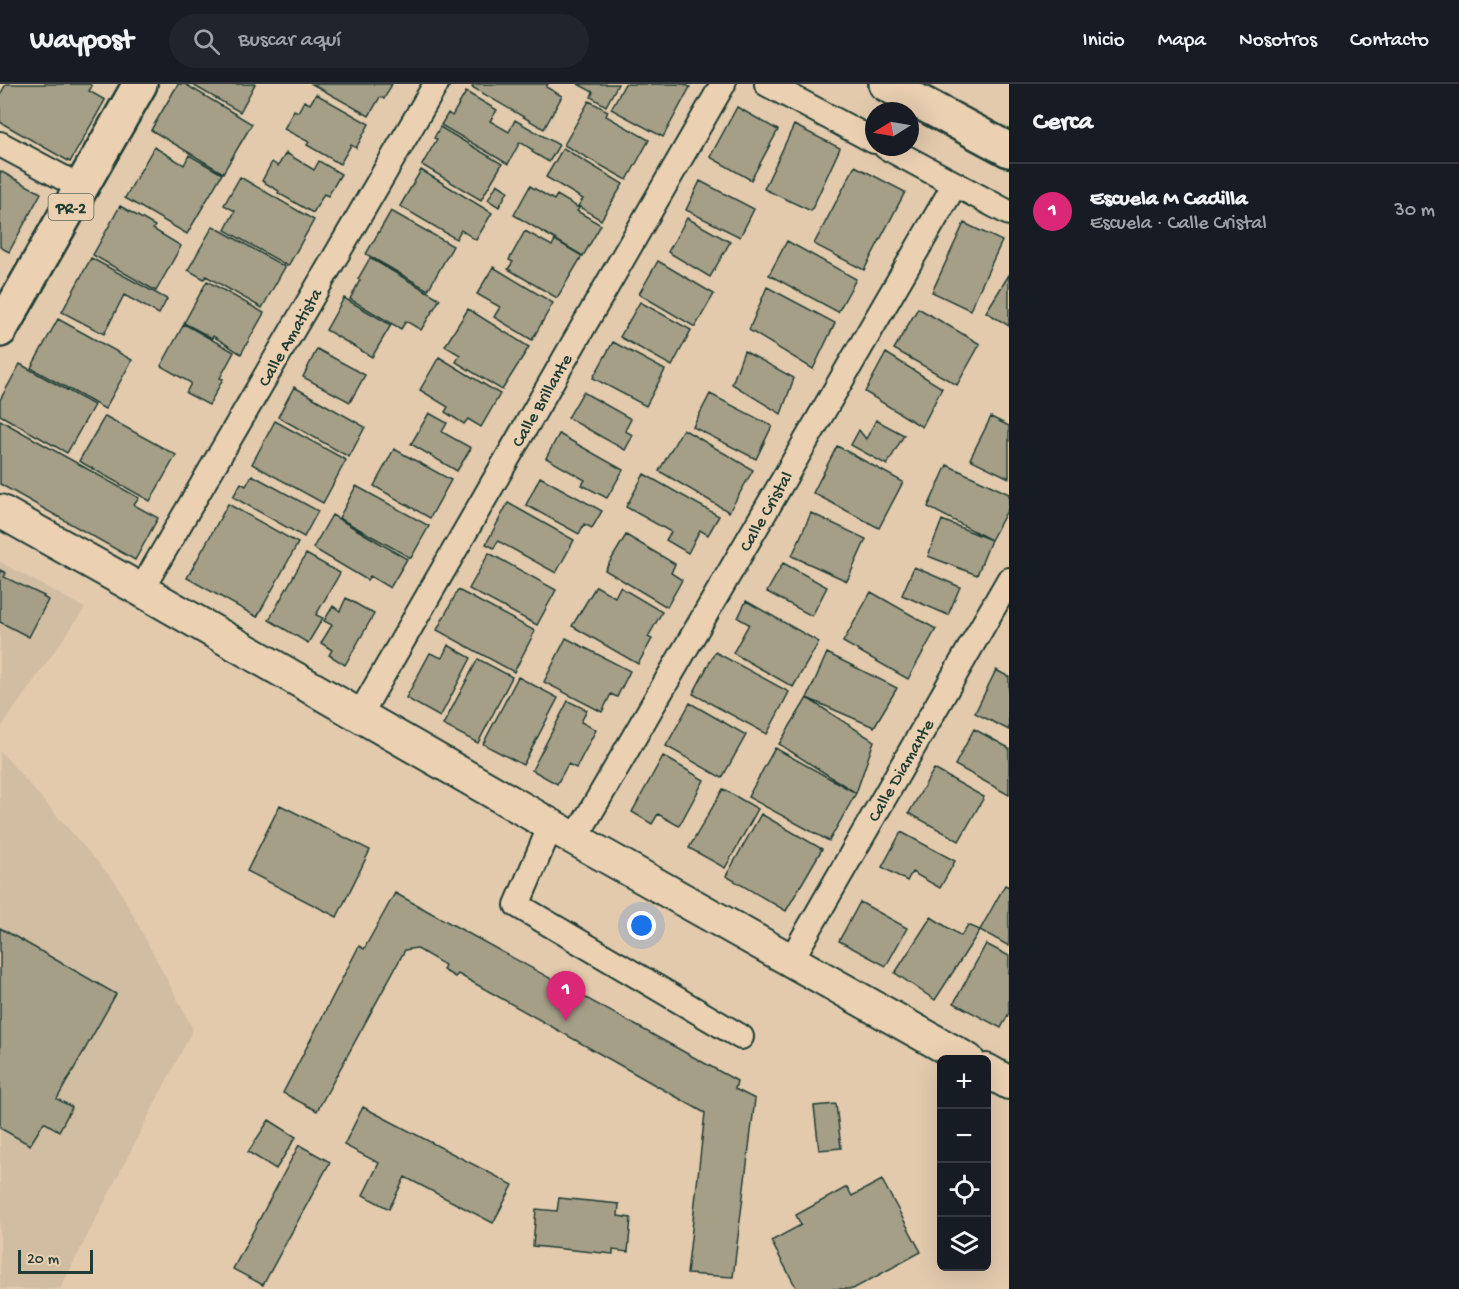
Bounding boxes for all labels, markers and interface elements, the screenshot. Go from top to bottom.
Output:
search box [169,14,589,68]
text: Waypost [30,25,133,58]
icon: search [190,25,223,58]
text: Buscar aquí [238,28,341,54]
text: Inicio [1083,29,1125,54]
text: Mapa [1158,29,1206,54]
text: Nosotros [1239,29,1317,54]
text: Contacto [1350,29,1429,54]
north arrow [865,102,919,156]
text: Cerca [1033,108,1093,139]
text: Escuela M Cadilla [1090,187,1247,213]
road number: PR-2 [48,194,94,220]
text: 1 [1048,200,1057,223]
text: 30 m [1394,200,1435,223]
text: Escuela · Calle Cristal [1090,213,1267,236]
street label: Calle Amatista [255,285,328,391]
street label: Calle Brillante [508,350,579,451]
street label: Calle Cristal [736,468,799,556]
street label: Calle Diamante [864,716,940,826]
your location [627,911,656,940]
pin: 1 [546,972,586,1021]
map controls [937,1055,991,1271]
button: + [937,1055,991,1109]
button: − [937,1109,991,1163]
button: locate [937,1163,991,1217]
button: layers [937,1217,991,1271]
scale bar [18,1247,93,1274]
text: 20 m [27,1251,59,1270]

